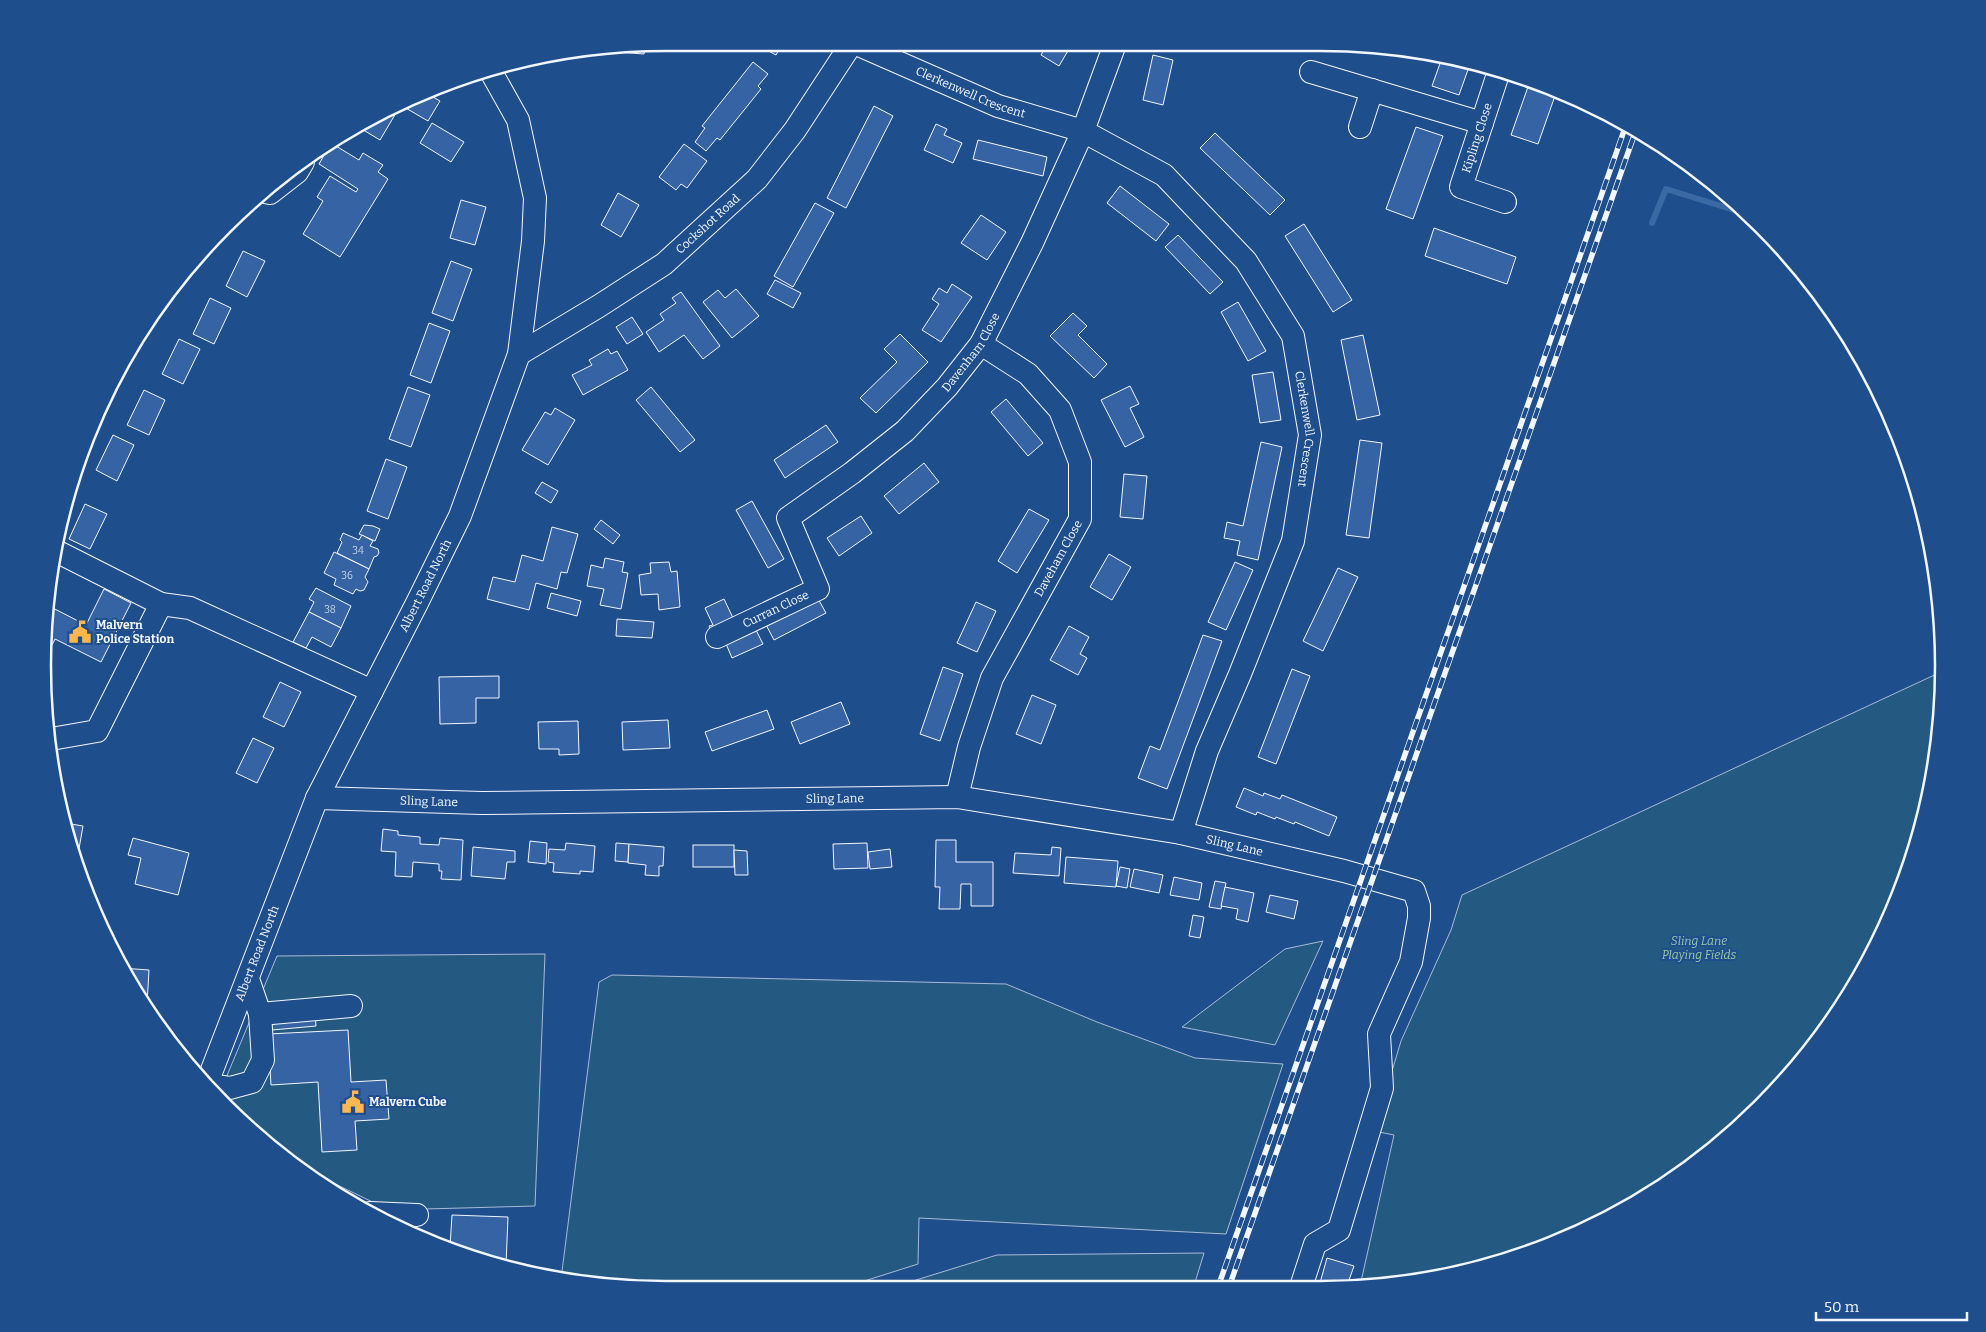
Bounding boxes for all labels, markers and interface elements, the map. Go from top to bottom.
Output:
street label: Clerkenwell Crescent [913,64,1028,121]
street label: Kipling Close [1459,101,1495,175]
street label: Cockshot Road [673,191,743,257]
street label: Davenham Close [939,310,1003,395]
street label: Clerkenwell Crescent [1292,370,1317,489]
street label: Daveham Close [1031,518,1085,599]
street label: Albert Road North [396,537,455,634]
house number: 34 [352,545,364,557]
house number: 36 [341,570,353,582]
street label: Curran Close [740,587,811,631]
house number: 38 [324,604,336,616]
place label: Malvern Police Station [96,618,174,646]
public building icon: Malvern Police Station [67,619,93,645]
street label: Sling Lane [806,791,864,806]
street label: Sling Lane [400,794,458,809]
street label: Sling Lane [1205,832,1265,859]
street label: Albert Road North [232,903,282,1003]
park label: Sling Lane Playing Fields [1662,934,1737,962]
public building icon: Malvern Cube [340,1089,366,1115]
place label: Malvern Cube [369,1095,447,1109]
scale bar [1816,1290,1967,1322]
text: 50 m [1824,1298,1860,1316]

